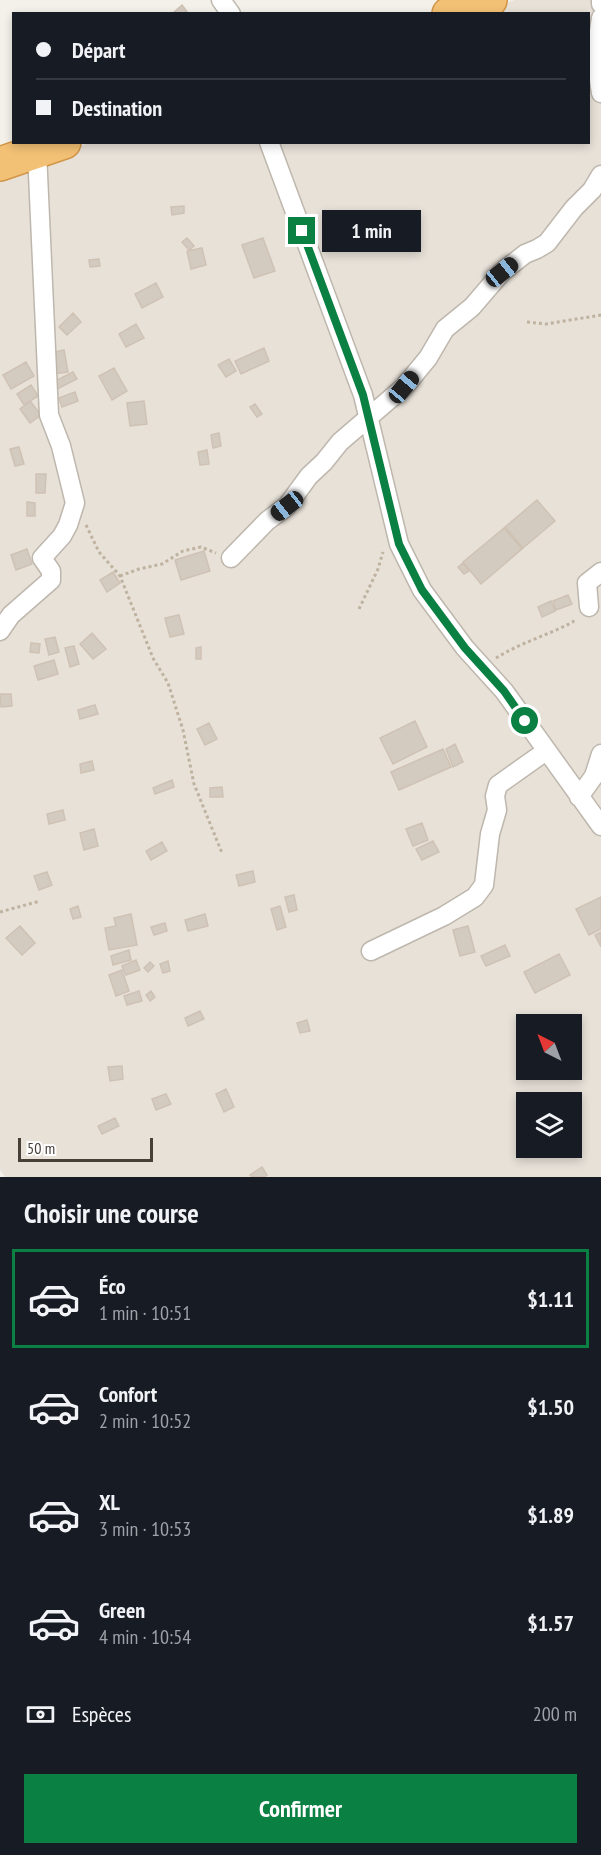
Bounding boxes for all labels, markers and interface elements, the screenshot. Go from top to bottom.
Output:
text: Départ [72,36,126,64]
text: Destination [72,94,162,122]
callout: 1 min [323,210,422,252]
route end [288,217,315,244]
text: 1 min [351,218,392,244]
car [482,254,522,290]
car [386,367,422,407]
car [267,488,307,524]
route start [511,707,538,734]
north arrow [516,1014,582,1080]
map controls [516,1014,582,1158]
button: layers [516,1092,582,1158]
scale bar [18,1135,153,1162]
text: 50 m [27,1138,55,1158]
text: Choisir une course [24,1196,199,1230]
icon: car [27,1272,81,1326]
text: Éco [99,1272,126,1300]
text: $1.11 [527,1285,574,1313]
text: 1 min · 10:51 [99,1300,191,1326]
icon: car [27,1380,81,1434]
text: Confort [99,1380,157,1408]
text: $1.50 [527,1393,574,1421]
text: 2 min · 10:52 [99,1408,191,1434]
icon: car [27,1488,81,1542]
text: XL [99,1488,120,1516]
text: $1.89 [527,1501,574,1529]
text: 3 min · 10:53 [99,1516,191,1542]
icon: car [27,1596,81,1650]
text: Green [99,1596,145,1624]
text: $1.57 [527,1609,574,1637]
text: 4 min · 10:54 [99,1624,191,1650]
icon: cash [24,1698,57,1731]
text: Espèces [72,1700,131,1728]
text: 200 m [533,1701,577,1727]
button: Confirmer [24,1774,577,1843]

